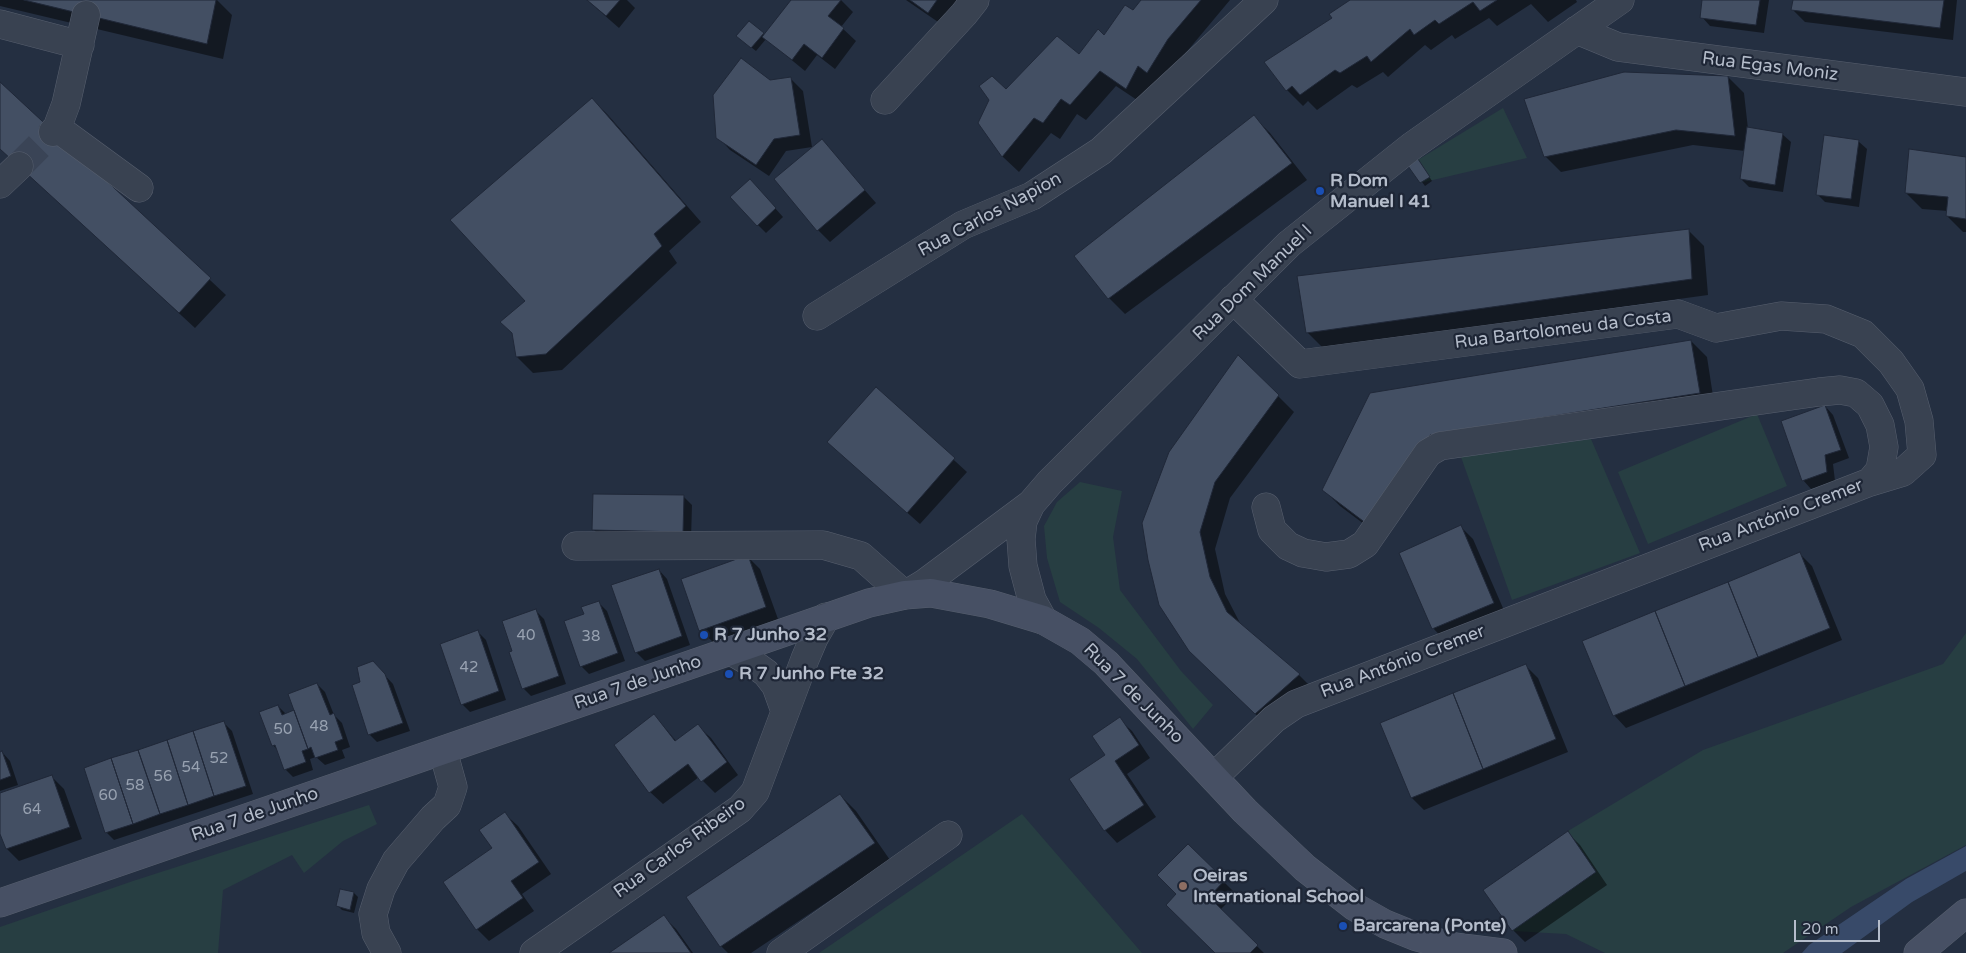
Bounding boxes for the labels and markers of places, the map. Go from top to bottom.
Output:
place label: R Dom Manuel I 41 [1330,170,1431,212]
marker: R Dom Manuel I 41 [1314,185,1326,197]
place label: R 7 Junho 32 [714,624,827,646]
marker: R 7 Junho 32 [698,629,710,641]
place label: R 7 Junho Fte 32 [739,663,884,685]
marker: R 7 Junho Fte 32 [723,668,735,680]
place label: Oeiras International School [1193,865,1364,908]
marker: Oeiras International School [1177,880,1189,892]
place label: Barcarena (Ponte) [1353,915,1506,937]
marker: Barcarena (Ponte) [1337,920,1349,932]

